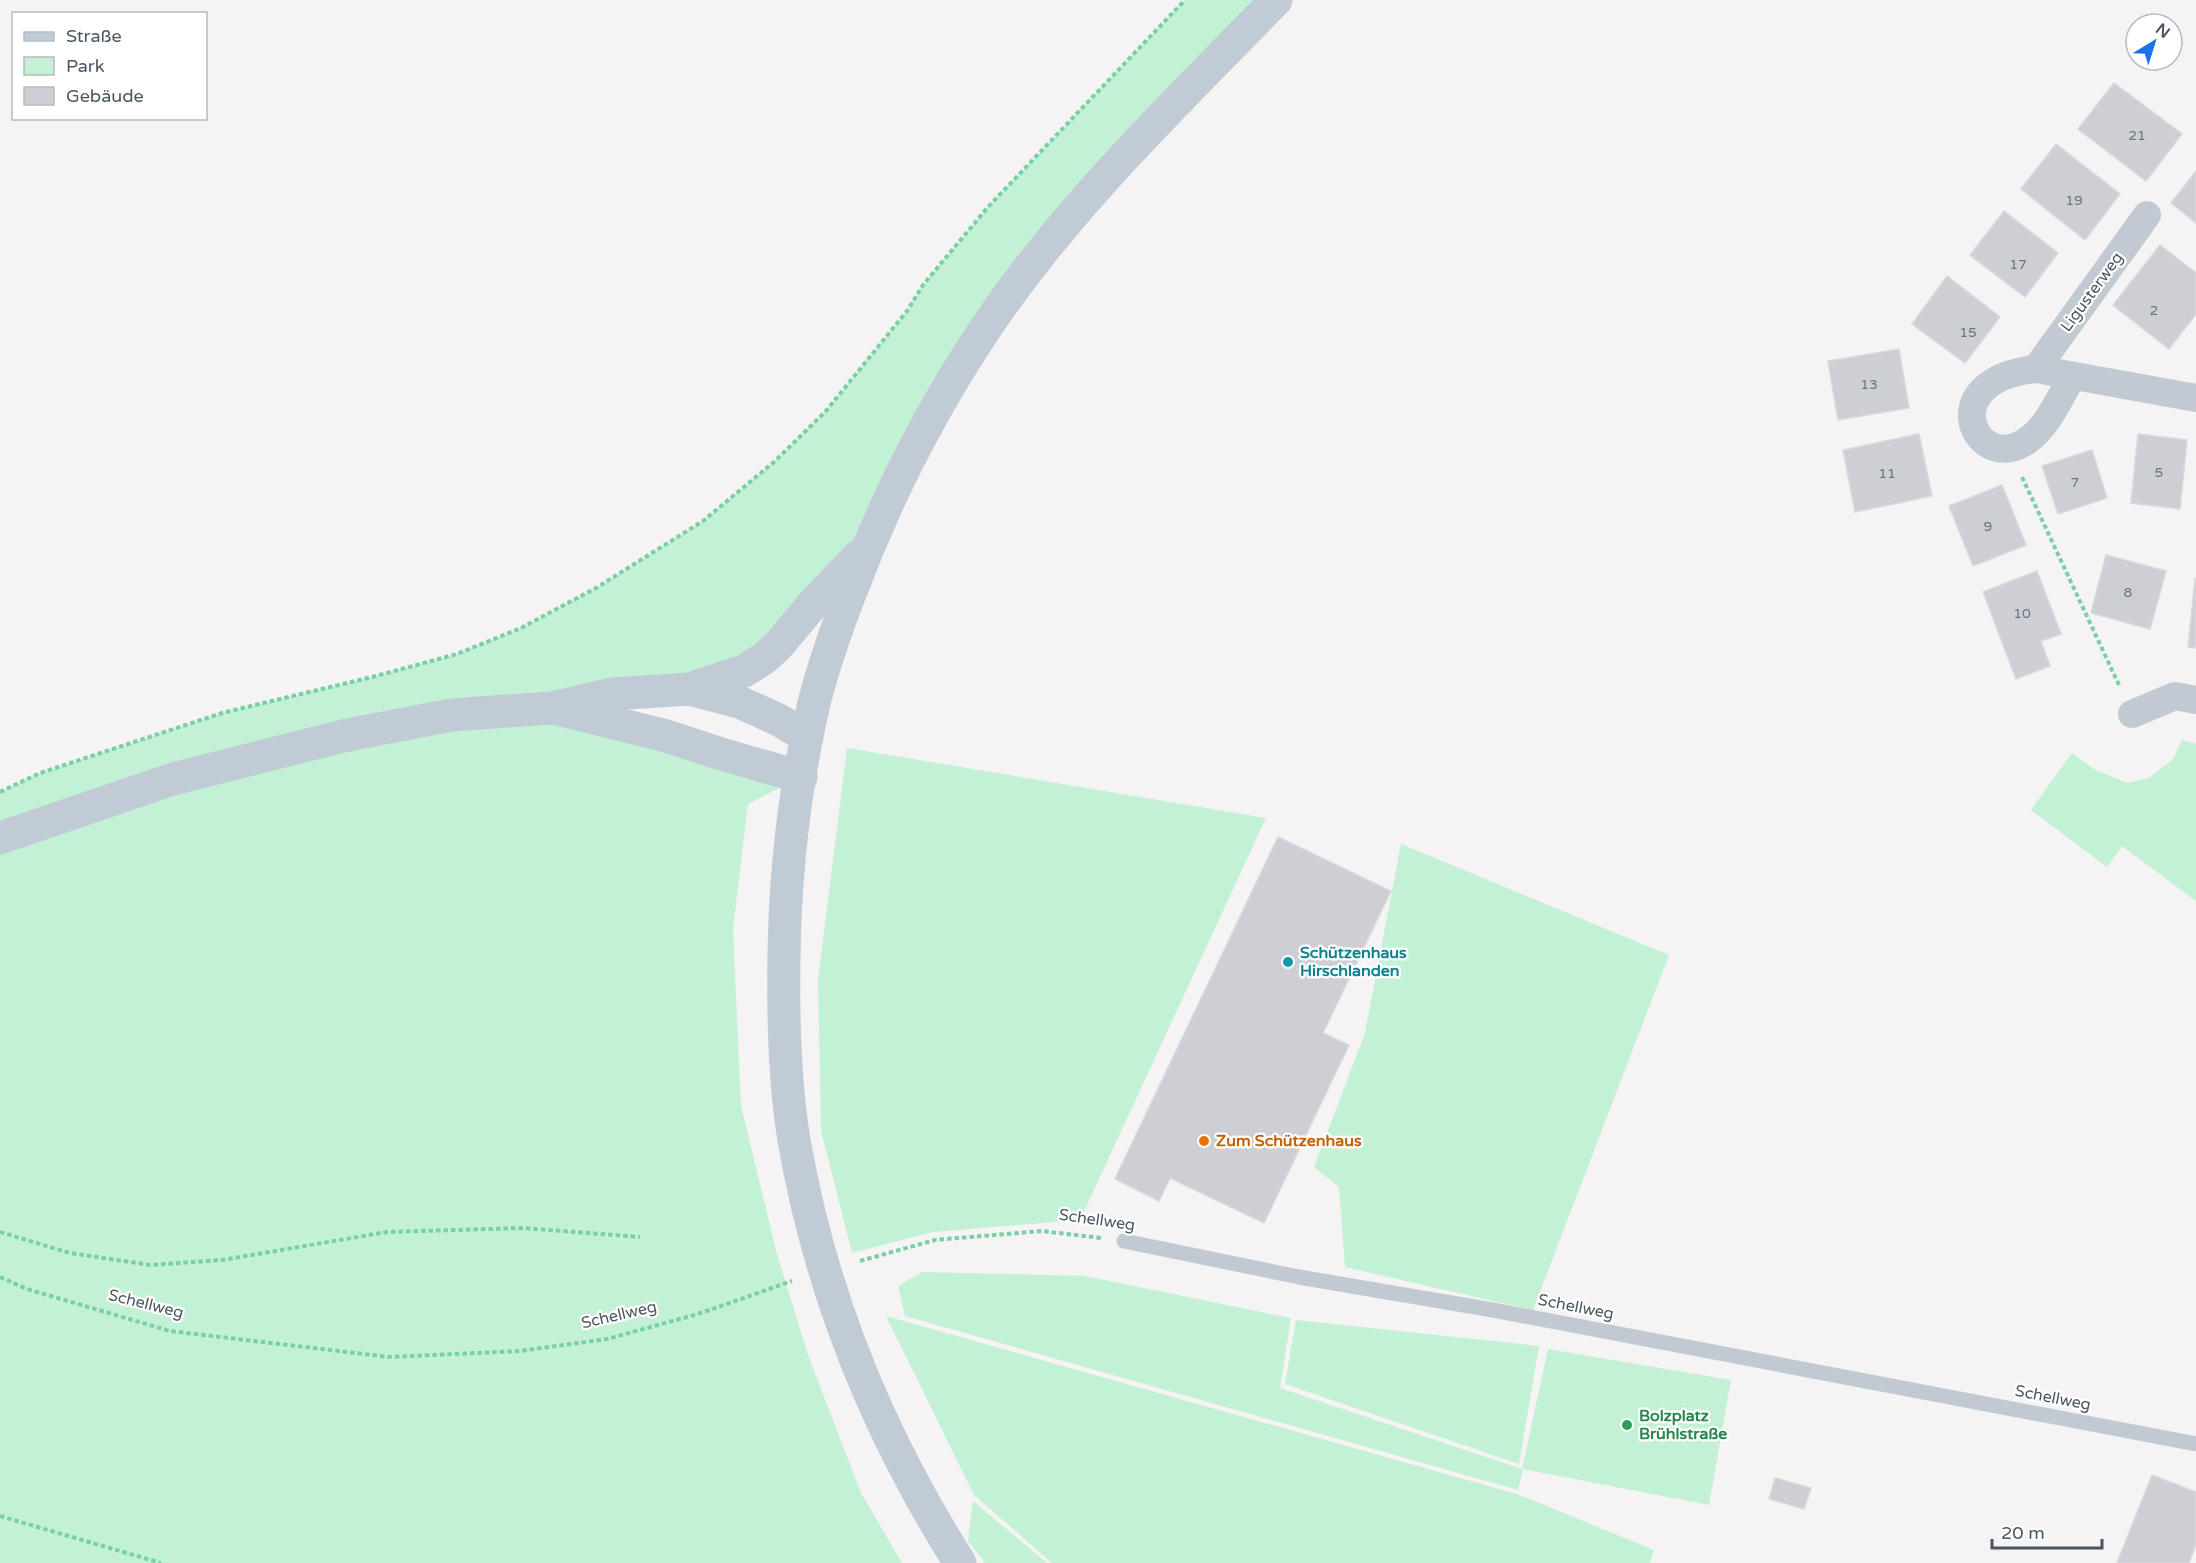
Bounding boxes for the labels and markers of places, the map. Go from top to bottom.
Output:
place label: Schützenhaus Hirschlanden [1300,943,1407,981]
marker: Schützenhaus Hirschlanden [1281,955,1295,969]
place label: Zum Schützenhaus [1216,1131,1362,1151]
marker: Zum Schützenhaus [1197,1134,1211,1148]
place label: Bolzplatz Brühlstraße [1639,1406,1727,1444]
marker: Bolzplatz Brühlstraße [1620,1418,1634,1432]

